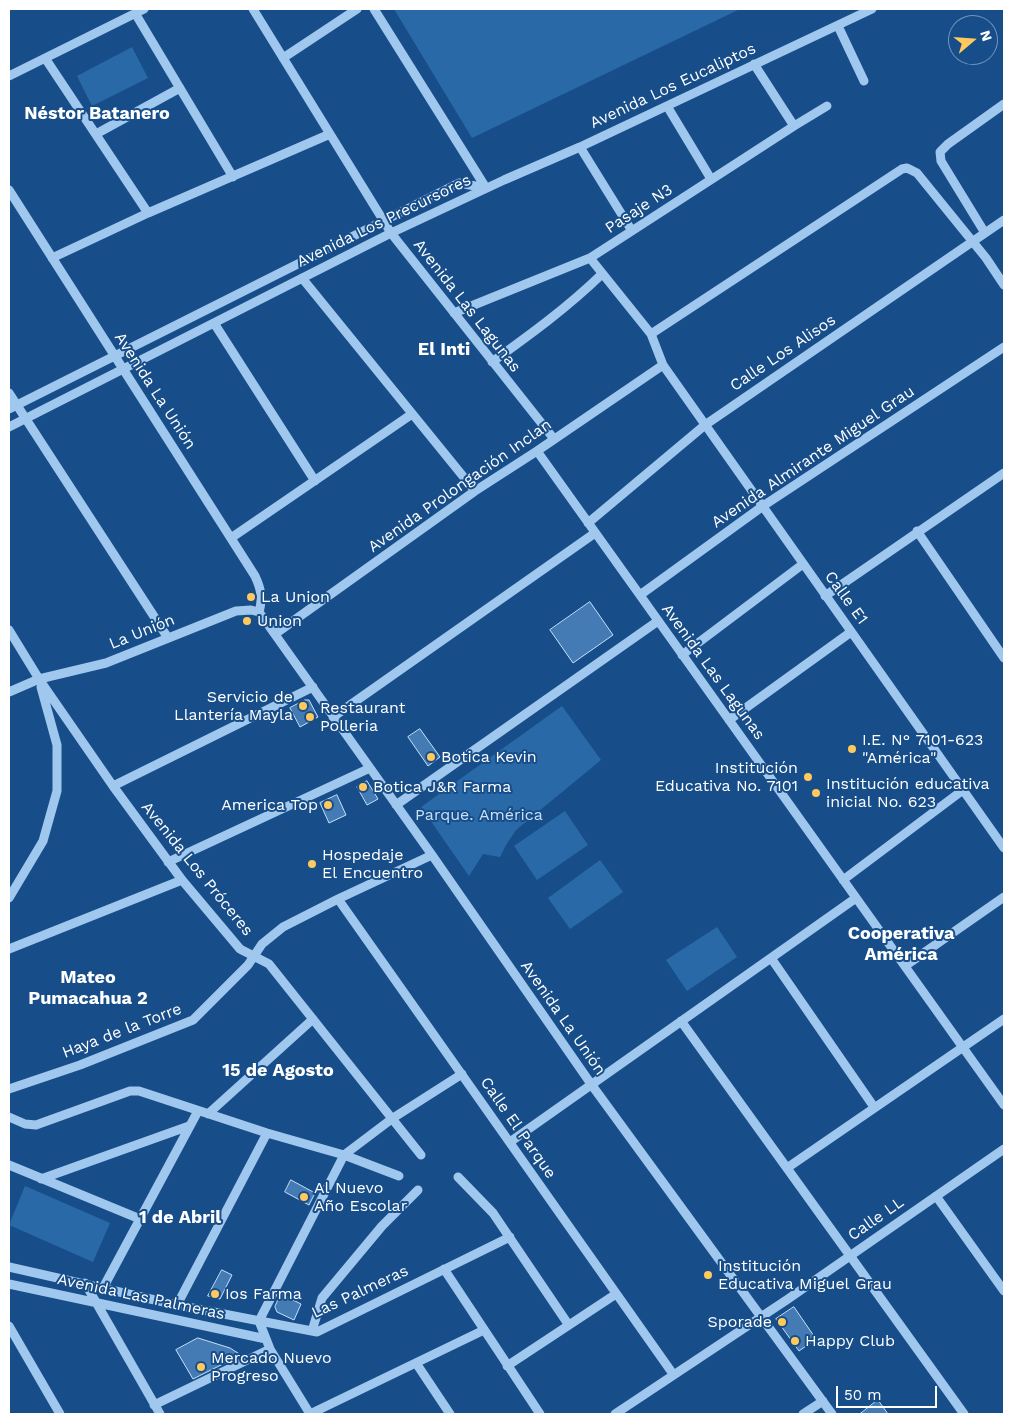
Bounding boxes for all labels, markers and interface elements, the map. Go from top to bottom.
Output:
north arrow [948,15,998,65]
text: N [977,28,996,43]
street label: Avenida Los Eucaliptos [587,39,759,133]
district label: Néstor Batanero [24,103,170,125]
street label: Avenida Los Precursores [294,170,474,272]
street label: Pasaje N3 [602,180,676,238]
street label: Avenida Las Lagunas [409,236,525,376]
street label: Calle Los Alisos [726,311,840,395]
street label: Avenida La Unión [110,329,200,453]
district label: El Inti [418,339,470,361]
street label: Avenida Almirante Miguel Grau [708,382,918,532]
street label: Avenida Prolongación Inclan [365,415,555,557]
street label: Calle E1 [820,568,872,628]
place label: La Union [261,587,330,607]
marker: La Union [245,591,257,603]
street label: Avenida Las Lagunas [657,600,769,744]
street label: La Unión [106,610,178,654]
place label: Union [257,611,302,631]
marker: Union [241,615,253,627]
place label: Servicio de Llantería Mayla [174,687,293,725]
place label: Restaurant Polleria [320,698,406,736]
marker: Servicio de Llantería Mayla [297,700,309,712]
marker: Restaurant Polleria [304,711,316,723]
place label: I.E. N° 7101-623 "América" [862,730,983,768]
marker: I.E. N° 7101-623 "América" [846,743,858,755]
place label: Botica Kevin [441,747,537,767]
marker: Botica Kevin [425,751,437,763]
place label: Institución Educativa No. 7101 [655,758,798,796]
marker: Institución Educativa No. 7101 [802,771,814,783]
place label: Institución educativa inicial No. 623 [826,774,990,812]
place label: Botica J&R Farma [373,777,511,797]
marker: Botica J&R Farma [357,781,369,793]
marker: Institución educativa inicial No. 623 [810,787,822,799]
place label: America Top [221,795,318,815]
street label: Avenida Los Próceres [137,798,257,940]
marker: America Top [322,799,334,811]
park label: Parque. América [415,805,543,825]
place label: Hospedaje El Encuentro [322,845,423,883]
marker: Hospedaje El Encuentro [306,858,318,870]
district label: Cooperativa América [848,923,954,966]
street label: Avenida La Unión [516,957,610,1079]
district label: Mateo Pumacahua 2 [28,967,148,1010]
street label: Haya de la Torre [60,999,184,1063]
district label: 15 de Agosto [222,1060,334,1082]
street label: Calle El Parque [476,1074,560,1182]
place label: Al Nuevo Año Escolar [314,1178,407,1216]
marker: Al Nuevo Año Escolar [298,1191,310,1203]
street label: Calle LL [844,1193,908,1245]
district label: 1 de Abril [139,1207,221,1229]
place label: Institución Educativa Miguel Grau [718,1256,892,1294]
street label: Las Palmeras [309,1261,411,1323]
marker: Institución Educativa Miguel Grau [702,1269,714,1281]
street label: Avenida Las Palmeras [55,1270,227,1324]
place label: Ios Farma [225,1284,302,1304]
marker: Ios Farma [209,1288,221,1300]
place label: Sporade [708,1312,772,1332]
marker: Sporade [776,1316,788,1328]
place label: Happy Club [805,1331,895,1351]
marker: Happy Club [789,1335,801,1347]
place label: Mercado Nuevo Progreso [211,1348,332,1386]
marker: Mercado Nuevo Progreso [195,1361,207,1373]
scale bar [838,1376,939,1408]
text: 50 m [844,1386,881,1404]

